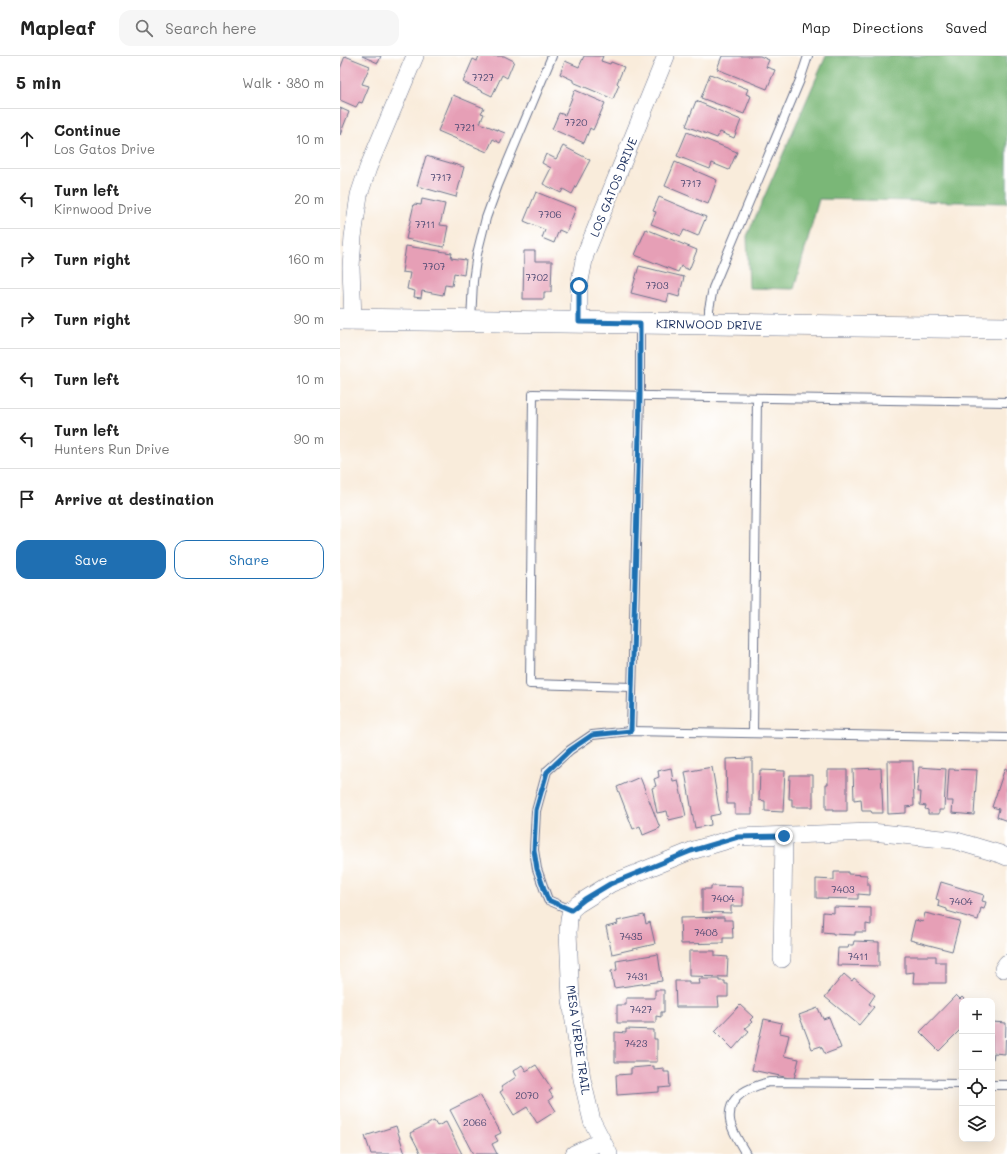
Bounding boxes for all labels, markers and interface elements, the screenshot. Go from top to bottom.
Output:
search box [119,10,399,46]
text: Mapleaf [20,15,95,40]
icon: search [133,17,155,39]
text: Search here [165,18,257,38]
text: Map [802,18,830,37]
text: Directions [852,18,923,37]
text: Saved [945,18,987,37]
house number: 7727 [472,70,495,84]
text: 5 min [16,71,61,93]
text: Walk · 380 m [242,74,324,91]
house number: 7720 [565,115,587,129]
text: Continue [54,120,121,140]
house number: 7721 [454,120,476,134]
icon: ahead [16,128,38,150]
text: 10 m [296,130,324,147]
street label: LOS GATOS DRIVE [586,135,640,239]
text: Los Gatos Drive [54,140,155,157]
house number: 7717 [430,170,452,184]
house number: 7717 [680,176,702,190]
text: Turn left [54,180,119,200]
icon: left [16,188,38,210]
text: 20 m [294,190,324,207]
text: Kirnwood Drive [54,200,152,217]
house number: 7706 [538,207,562,221]
house number: 7711 [415,217,435,231]
icon: right [16,248,38,270]
text: Turn right [54,249,131,269]
text: 160 m [288,250,324,267]
house number: 7707 [423,259,446,273]
house number: 7702 [526,270,548,284]
route start [570,277,588,295]
house number: 7703 [645,278,669,292]
icon: right [16,308,38,330]
text: Turn right [54,309,131,329]
text: 90 m [294,310,324,327]
street label: KIRNWOOD DRIVE [656,315,762,333]
icon: left [16,368,38,390]
text: Turn left [54,369,119,389]
text: 10 m [296,370,324,387]
text: Turn left [54,420,119,440]
icon: left [16,428,38,450]
text: 90 m [294,430,324,447]
text: Hunters Run Drive [54,440,170,457]
icon: arrive [16,488,38,510]
text: Arrive at destination [54,489,214,509]
button: Save [16,540,166,579]
button: Share [174,540,324,579]
route end [775,827,793,845]
house number: 7403 [831,882,855,896]
house number: 7404 [711,891,735,905]
house number: 7404 [949,894,973,908]
house number: 7408 [694,925,718,939]
house number: 7435 [619,929,643,943]
house number: 7411 [848,949,868,963]
house number: 7431 [626,969,648,983]
street label: MESA VERDE TRAIL [563,984,595,1097]
map controls [959,998,995,1142]
button: + [959,998,995,1034]
house number: 7427 [630,1002,653,1016]
button: − [959,1034,995,1070]
house number: 7423 [625,1036,648,1050]
button: locate [959,1070,995,1106]
house number: 2070 [515,1088,539,1102]
button: layers [959,1106,995,1142]
house number: 2066 [463,1115,487,1129]

